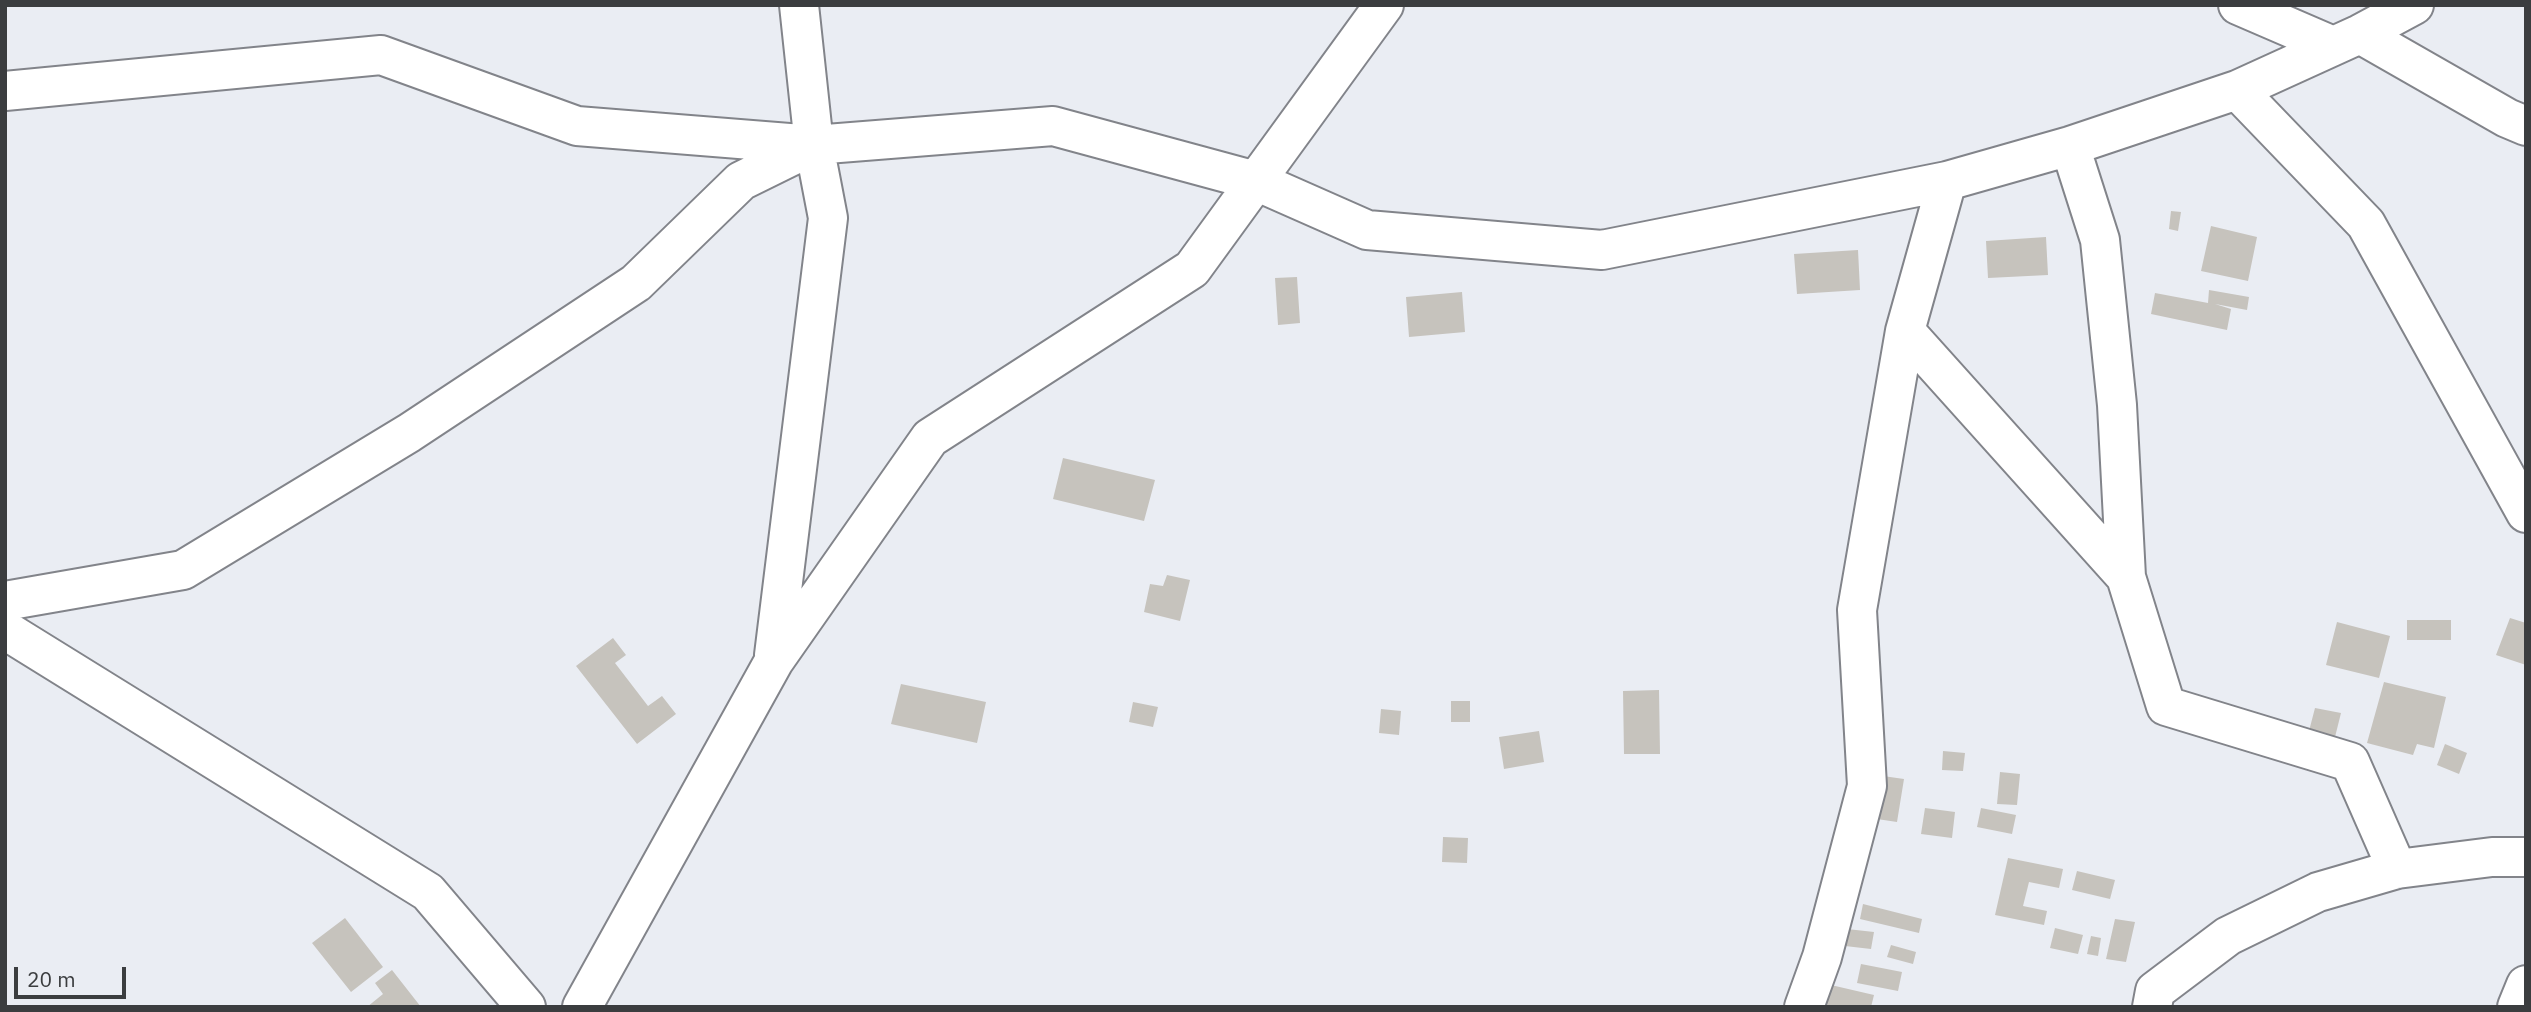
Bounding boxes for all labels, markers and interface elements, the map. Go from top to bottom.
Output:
scale bar [18,953,130,997]
text: 20 m [27,965,76,993]

